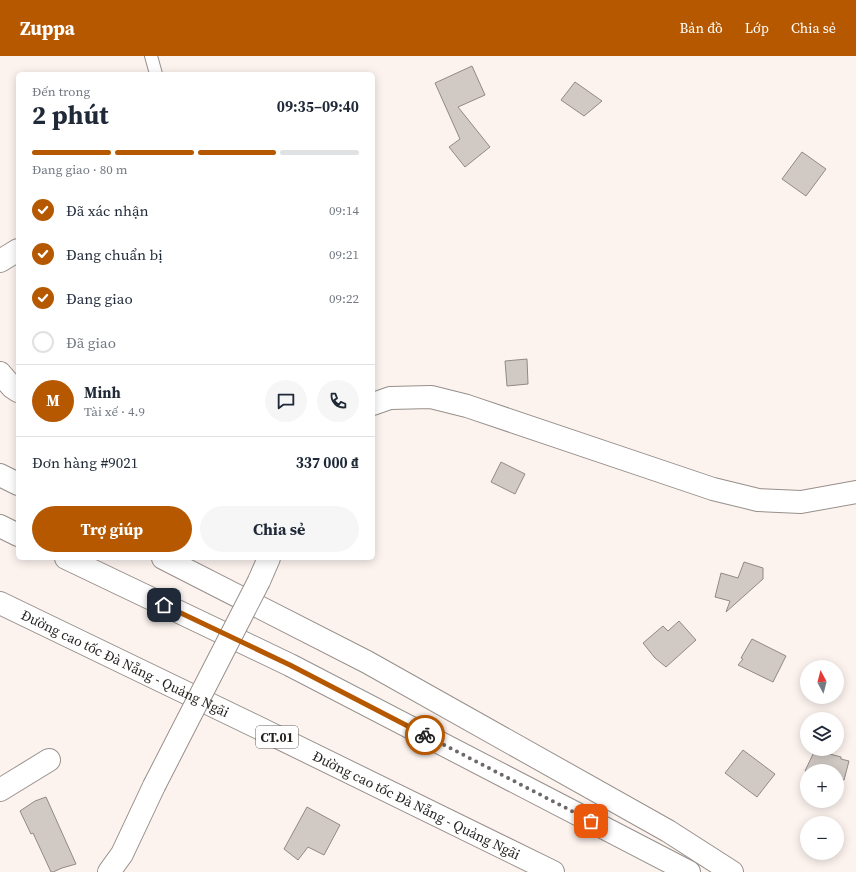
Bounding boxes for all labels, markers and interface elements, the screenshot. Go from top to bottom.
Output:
text: Zuppa [20,15,75,41]
text: Bản đồ [680,18,723,38]
text: Lớp [745,18,769,38]
text: Chia sẻ [791,18,836,38]
text: Đến trong [32,83,90,100]
text: 09:35–09:40 [277,96,359,117]
text: 2 phút [32,97,108,133]
text: Đang giao · 80 m [32,161,128,178]
icon: check [32,199,54,221]
text: Đã xác nhận [66,200,149,221]
text: 09:14 [329,202,359,219]
icon: check [32,243,54,265]
text: Đang chuẩn bị [66,244,163,265]
text: 09:21 [329,246,359,263]
icon: check [32,287,54,309]
text: Đang giao [66,288,133,309]
text: 09:22 [329,290,359,307]
text: Đã giao [66,332,116,353]
button: chat [265,380,307,422]
button: phone [317,380,359,422]
text: Minh [84,382,121,403]
text: M [46,390,60,411]
text: Tài xế · 4.9 [84,403,145,420]
text: Đơn hàng #9021 [32,452,138,473]
text: 337 000 ₫ [296,452,359,473]
button: Trợ giúp [32,506,192,552]
button: Chia sẻ [200,506,359,552]
pin [147,588,181,622]
icon: home [153,594,175,616]
street label: Đường cao tốc Đà Nẵng - Quảng Ngãi [18,605,233,722]
north arrow [800,660,844,704]
map controls [800,660,844,860]
button: layers [800,712,844,756]
courier [405,715,445,755]
icon: bike [414,724,436,746]
road number: CT.01 [256,726,298,748]
street label: Đường cao tốc Đà Nẵng - Quảng Ngãi [309,746,524,864]
button: + [800,764,844,808]
pin [574,804,608,838]
icon: bag [580,810,602,832]
button: − [800,816,844,860]

